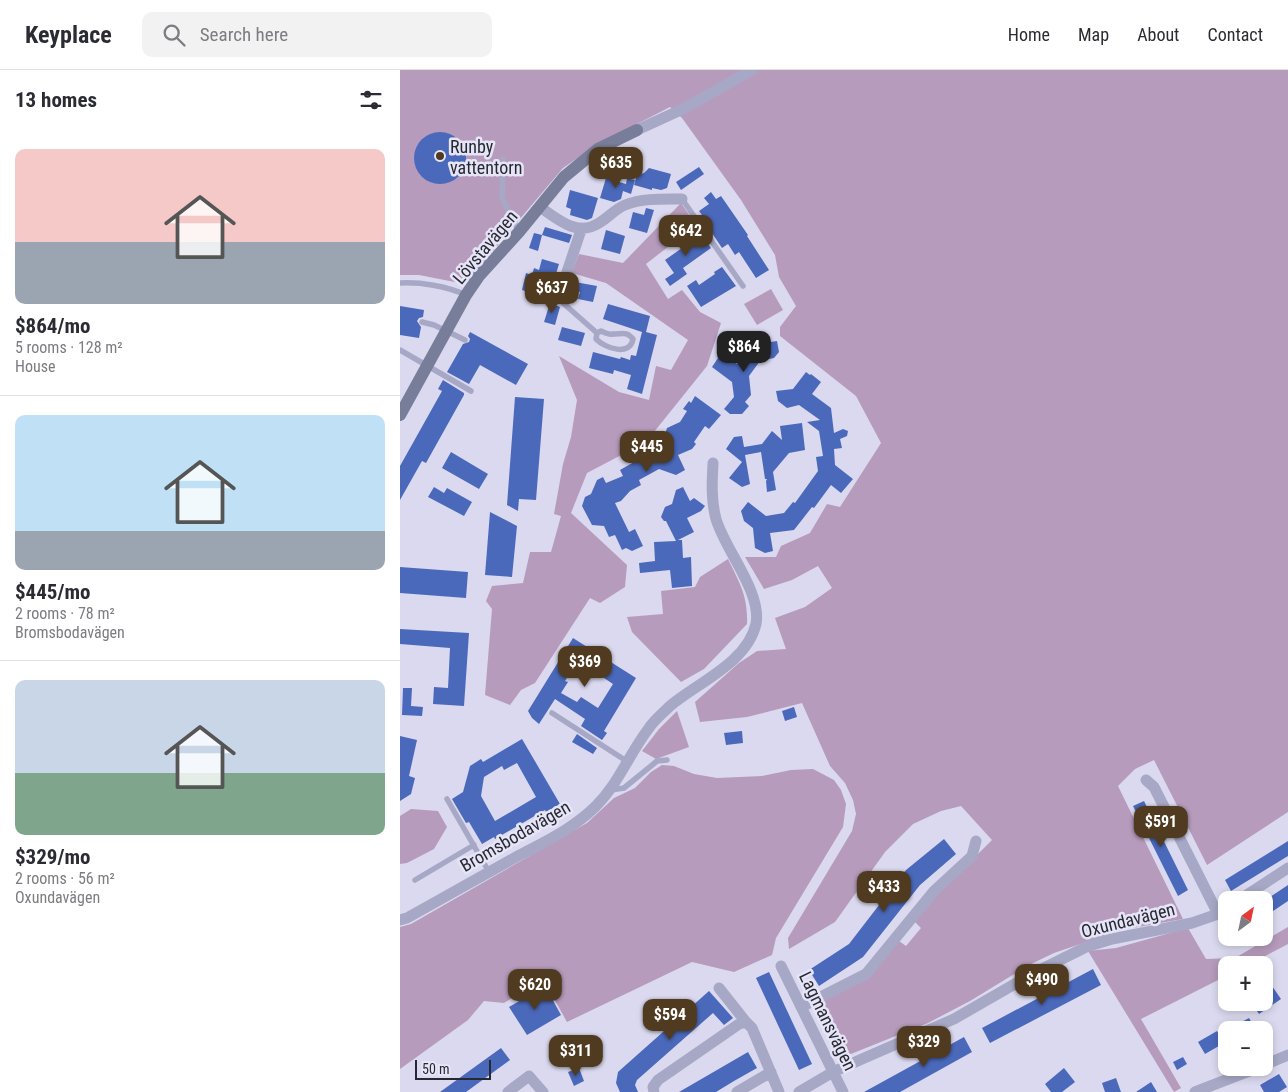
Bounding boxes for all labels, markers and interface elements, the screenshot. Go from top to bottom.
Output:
search box [142,12,492,57]
text: Keyplace [25,21,112,49]
icon: search [160,21,188,49]
text: Search here [200,23,288,46]
text: Home [1008,24,1050,45]
text: Map [1078,24,1109,45]
text: About [1137,24,1179,45]
text: Contact [1207,24,1263,45]
icon: filters [357,86,385,114]
text: 13 homes [15,88,97,112]
place label: Runby vattentorn [450,136,522,178]
pin: $635 [586,146,646,189]
marker: Runby vattentorn [434,150,446,162]
text: $635 [600,153,632,172]
icon: home [155,182,245,272]
street label: Lövstavägen [448,206,522,288]
pin: $642 [656,214,716,257]
text: $642 [670,221,702,240]
pin: $637 [522,272,582,314]
text: $637 [536,278,568,297]
text: $864/mo [15,314,90,338]
pin: $864 [714,330,774,373]
text: $864 [728,337,760,356]
text: 5 rooms · 128 m² [15,338,123,357]
text: House [15,357,55,376]
pin: $445 [617,430,677,473]
text: $445 [631,437,663,456]
icon: home [155,447,245,537]
text: $445/mo [15,580,90,604]
text: 2 rooms · 78 m² [15,604,115,623]
text: Bromsbodavägen [15,623,125,642]
pin: $369 [555,646,615,688]
text: $369 [569,652,601,671]
icon: home [155,712,245,802]
street label: Bromsbodavägen [456,796,574,876]
pin: $591 [1131,806,1191,848]
text: $591 [1145,812,1177,831]
text: $329/mo [15,845,90,869]
text: 2 rooms · 56 m² [15,869,115,888]
pin: $433 [854,870,914,913]
text: $433 [868,877,900,896]
text: Oxundavägen [15,888,100,907]
north arrow [1218,891,1272,946]
map controls [1218,891,1273,1076]
street label: Oxundavägen [1079,898,1177,942]
button: + [1218,956,1273,1011]
pin: $490 [1012,964,1072,1006]
pin: $620 [505,968,565,1011]
street label: Lagmansvägen [795,968,861,1074]
text: $490 [1026,970,1058,989]
text: $620 [519,975,551,994]
pin: $594 [640,998,700,1041]
text: $594 [654,1005,686,1024]
button: − [1218,1021,1273,1076]
pin: $329 [894,1026,954,1068]
text: $329 [908,1032,940,1051]
pin: $311 [546,1034,606,1077]
text: $311 [560,1041,592,1060]
scale bar [415,1057,491,1080]
text: 50 m [422,1061,450,1077]

